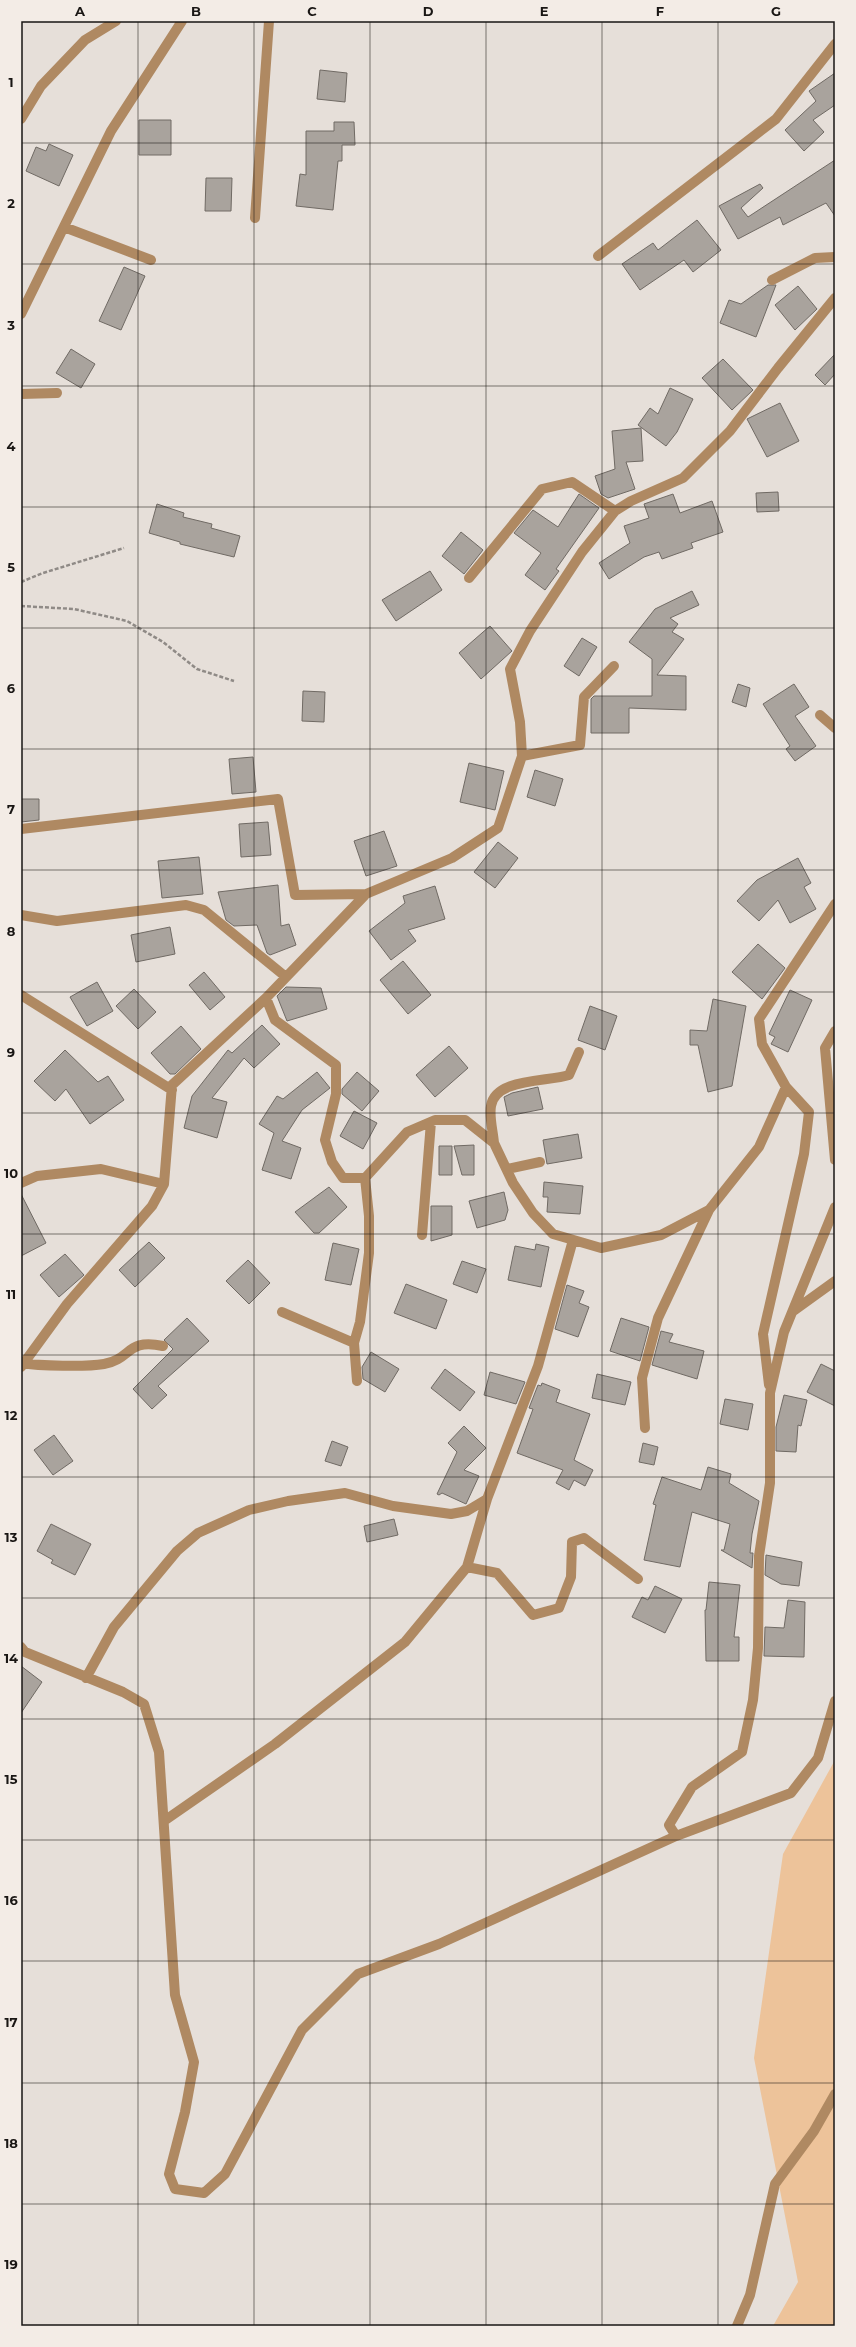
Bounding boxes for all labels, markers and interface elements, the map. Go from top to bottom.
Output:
text: A [74,3,86,19]
text: B [191,3,201,19]
text: C [307,3,317,19]
text: D [423,3,434,19]
text: E [540,3,549,19]
text: F [656,3,664,19]
text: G [771,3,781,19]
text: 1 [8,74,14,90]
text: 2 [7,195,15,211]
text: 3 [6,317,15,333]
text: 4 [7,438,16,454]
text: 5 [7,559,15,575]
text: 6 [7,680,16,696]
text: 7 [7,801,15,817]
text: 8 [7,923,16,939]
text: 9 [7,1044,15,1060]
text: 10 [4,1165,18,1181]
text: 11 [6,1286,16,1302]
text: 12 [5,1407,18,1423]
text: 13 [5,1529,18,1545]
text: 14 [4,1650,18,1666]
text: 15 [5,1771,18,1787]
text: 16 [4,1892,18,1908]
text: 17 [4,2014,18,2030]
text: 18 [4,2135,18,2151]
text: 19 [4,2256,18,2272]

